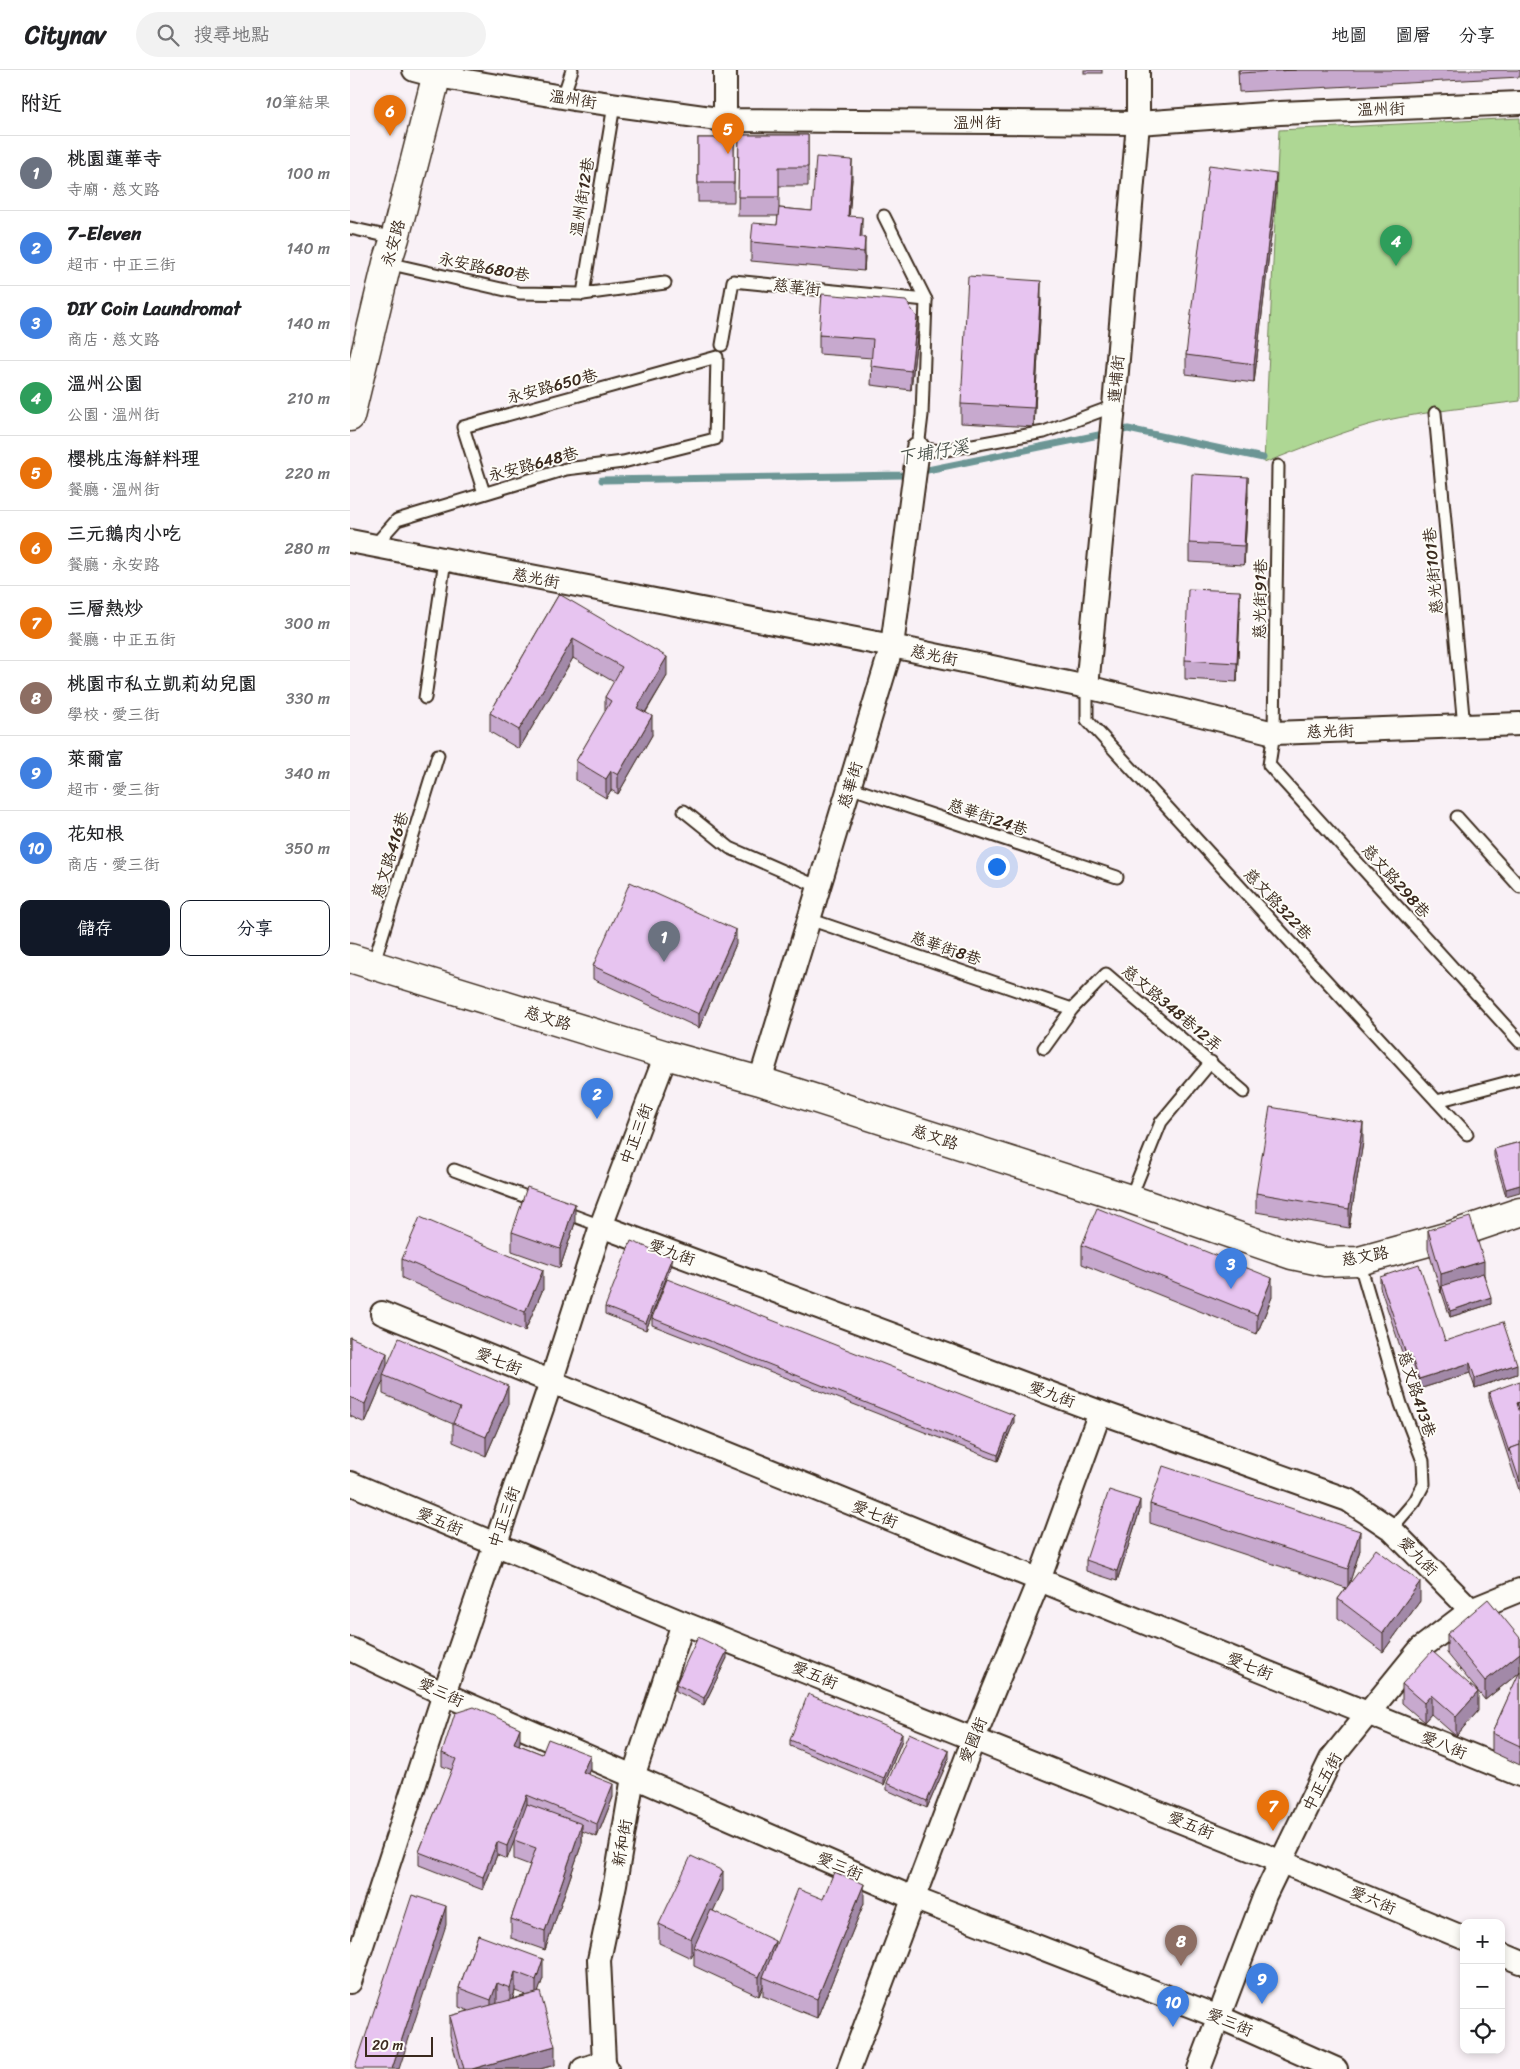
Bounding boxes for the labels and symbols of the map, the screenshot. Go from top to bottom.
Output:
street label: 溫州街 [547,81,599,117]
street label: 溫州街 [1357,94,1405,124]
pin: 6 [374,95,406,136]
street label: 溫州街 [953,108,1001,137]
pin: 5 [712,113,744,154]
street label: 溫州街12巷 [561,155,603,239]
street label: 永安路 [372,216,414,270]
pin: 4 [1380,225,1412,266]
street label: 永安路680巷 [436,244,532,290]
street label: 慈華街 [772,270,822,304]
street label: 蓮埔街 [1099,354,1133,404]
street label: 永安路650巷 [503,360,601,412]
water label: 下埔仔溪 [895,430,972,474]
street label: 永安路648巷 [484,438,582,490]
street label: 慈光街101巷 [1415,526,1451,616]
street label: 慈光街91巷 [1245,558,1275,640]
street label: 慈光街 [510,559,562,597]
street label: 慈光街 [908,636,960,674]
street label: 慈光街 [1306,716,1354,746]
street label: 慈華街 [829,758,871,812]
street label: 慈華街24巷 [944,790,1032,844]
street label: 慈文路416巷 [363,808,417,902]
street label: 慈文路298巷 [1354,837,1438,925]
your location [984,854,1010,880]
street label: 慈文路322巷 [1236,861,1320,947]
pin: 1 [648,921,680,962]
street label: 慈華街8巷 [906,922,986,974]
street label: 慈文路348巷12弄 [1115,957,1229,1059]
street label: 慈文路 [521,997,575,1039]
pin: 2 [581,1078,613,1119]
street label: 中正三街 [611,1099,661,1169]
street label: 慈文路 [908,1116,962,1158]
street label: 愛九街 [644,1230,700,1274]
street label: 慈文路 [1339,1238,1391,1274]
pin: 3 [1215,1248,1247,1289]
street label: 愛七街 [471,1339,527,1383]
street label: 慈文路413巷 [1389,1347,1445,1441]
street label: 愛九街 [1024,1372,1080,1416]
street label: 中正三街 [480,1482,528,1552]
street label: 愛七街 [847,1492,903,1536]
street label: 愛五街 [412,1498,468,1544]
street label: 愛九街 [1391,1529,1445,1583]
street label: 愛七街 [1222,1644,1278,1688]
street label: 愛五街 [787,1653,843,1697]
street label: 愛三街 [413,1669,469,1715]
street label: 愛國街 [951,1712,995,1768]
street label: 愛八街 [1416,1723,1472,1767]
street label: 中正五街 [1294,1747,1350,1817]
pin: 7 [1257,1790,1289,1831]
street label: 愛五街 [1163,1803,1219,1847]
street label: 新和街 [604,1817,640,1869]
street label: 愛三街 [812,1843,868,1889]
street label: 愛六街 [1345,1877,1401,1923]
pin: 8 [1165,1925,1197,1966]
pin: 9 [1246,1963,1278,2004]
pin: 10 [1157,1986,1189,2027]
street label: 愛三街 [1202,1999,1258,2045]
scale bar [365,2034,432,2057]

